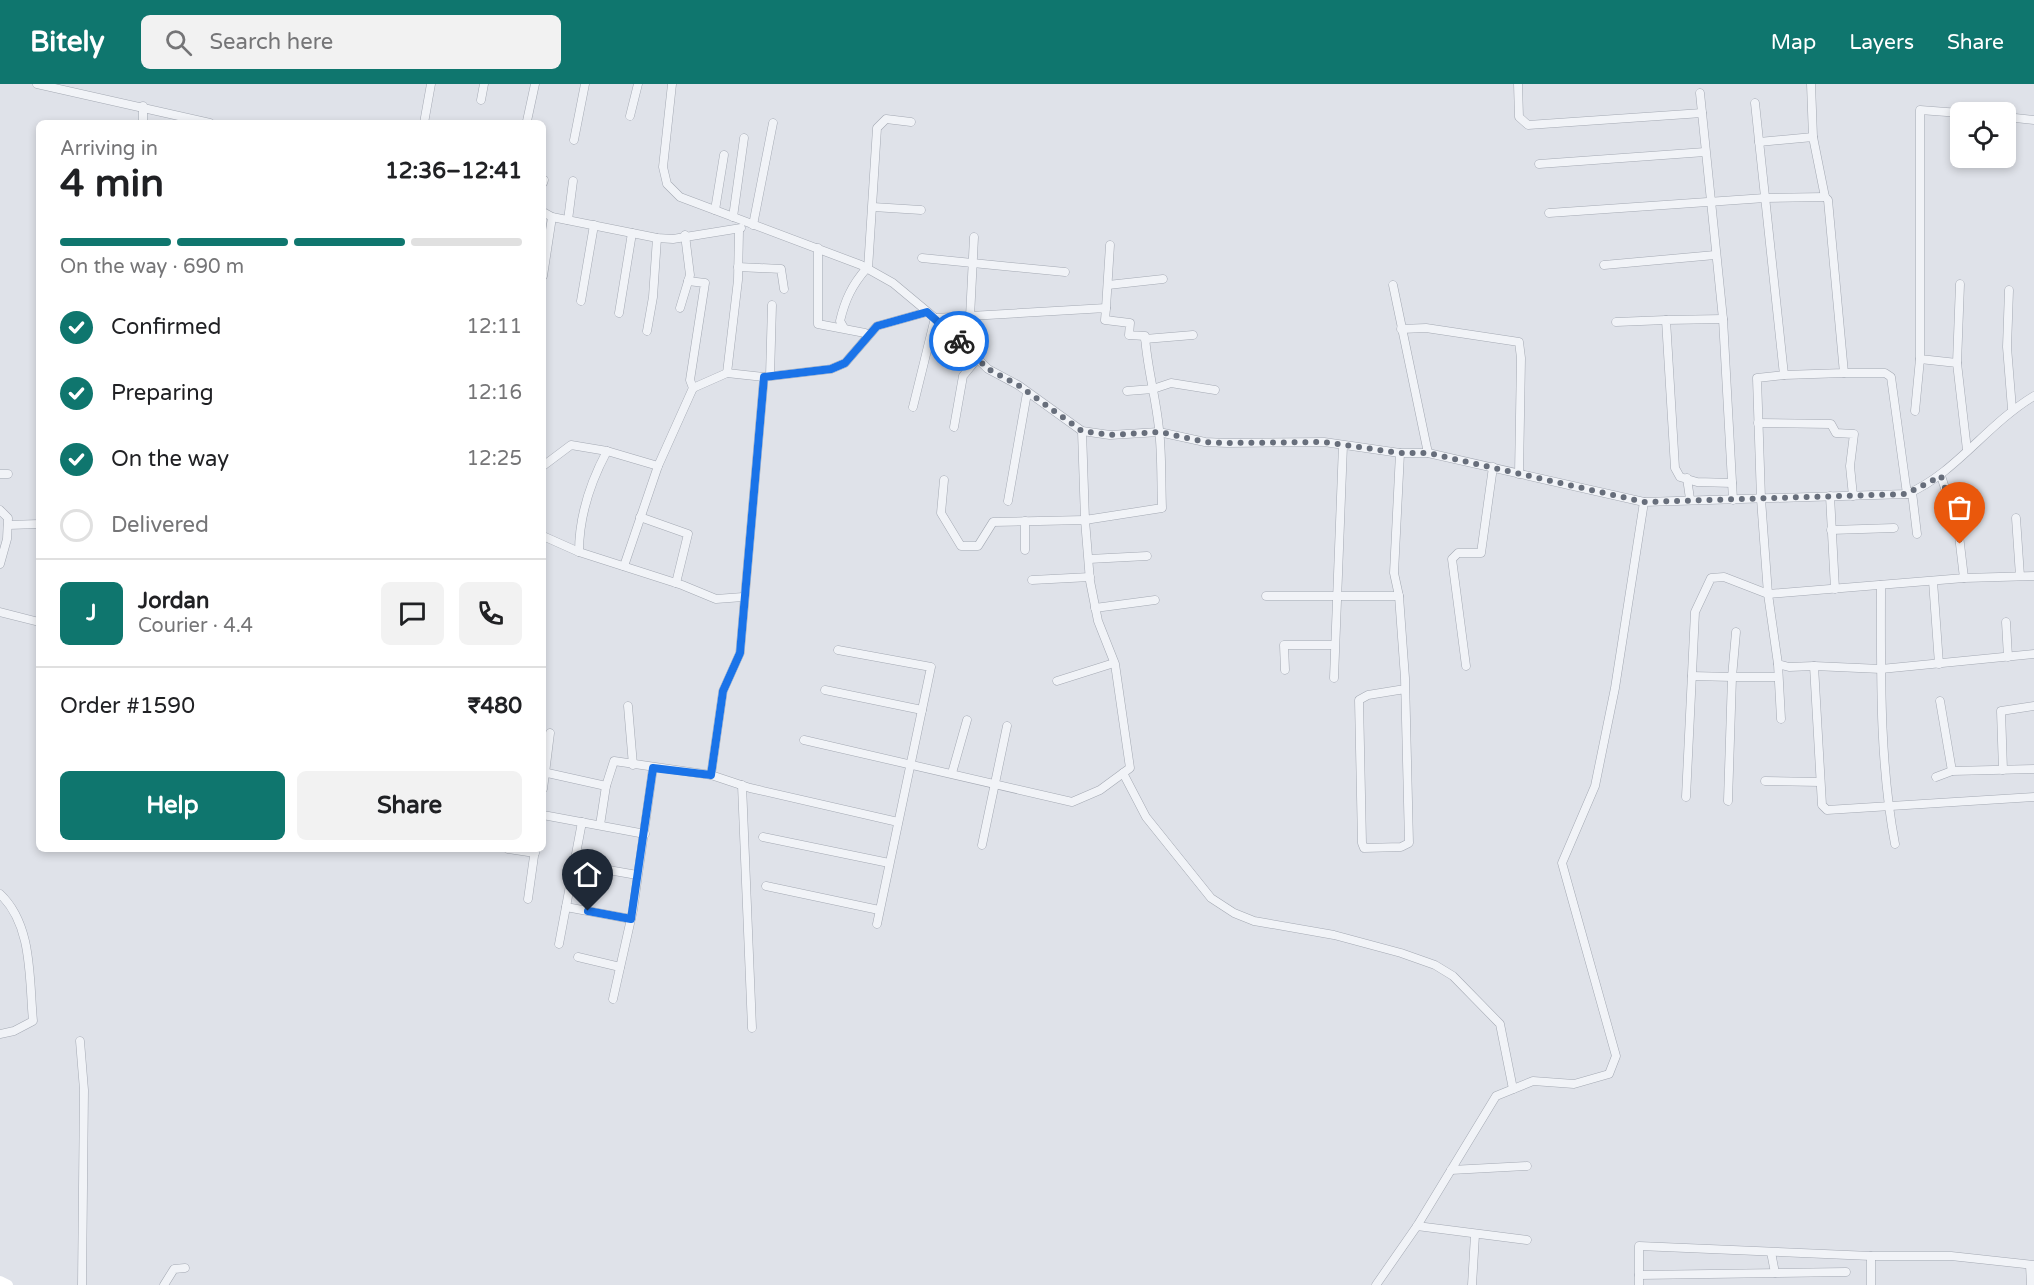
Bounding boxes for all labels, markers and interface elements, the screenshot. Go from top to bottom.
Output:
search box [141,15,561,69]
text: Bitely [30,25,105,59]
icon: search [162,26,195,59]
text: Search here [210,29,333,55]
text: Map [1771,30,1816,55]
text: Layers [1849,30,1914,55]
text: Share [1947,30,2004,55]
map controls [1950,102,2016,168]
button: locate [1950,102,2016,168]
text: Arriving in [60,137,158,161]
text: 12:36–12:41 [385,158,522,184]
text: 4 min [60,160,164,207]
text: On the way · 690 m [60,255,244,279]
icon: check [60,311,93,344]
courier [929,311,989,371]
text: Confirmed [111,314,221,340]
text: 12:11 [467,315,522,339]
icon: bike [943,325,976,358]
icon: check [60,377,93,410]
text: Preparing [111,380,214,406]
text: 12:16 [467,381,522,405]
icon: check [60,443,93,476]
text: On the way [111,446,229,472]
text: 12:25 [467,447,522,471]
pin [1934,482,1985,544]
icon: bag [1943,491,1976,524]
text: Delivered [111,512,209,538]
button: chat [381,582,444,645]
button: phone [459,582,522,645]
text: Jordan [138,588,209,614]
text: J [86,600,97,626]
text: Courier · 4.4 [138,614,253,638]
text: Order #1590 [60,693,195,719]
text: ₹480 [468,693,522,719]
button: Help [60,771,285,840]
button: Share [297,771,522,840]
pin [562,849,613,911]
icon: home [571,858,604,891]

